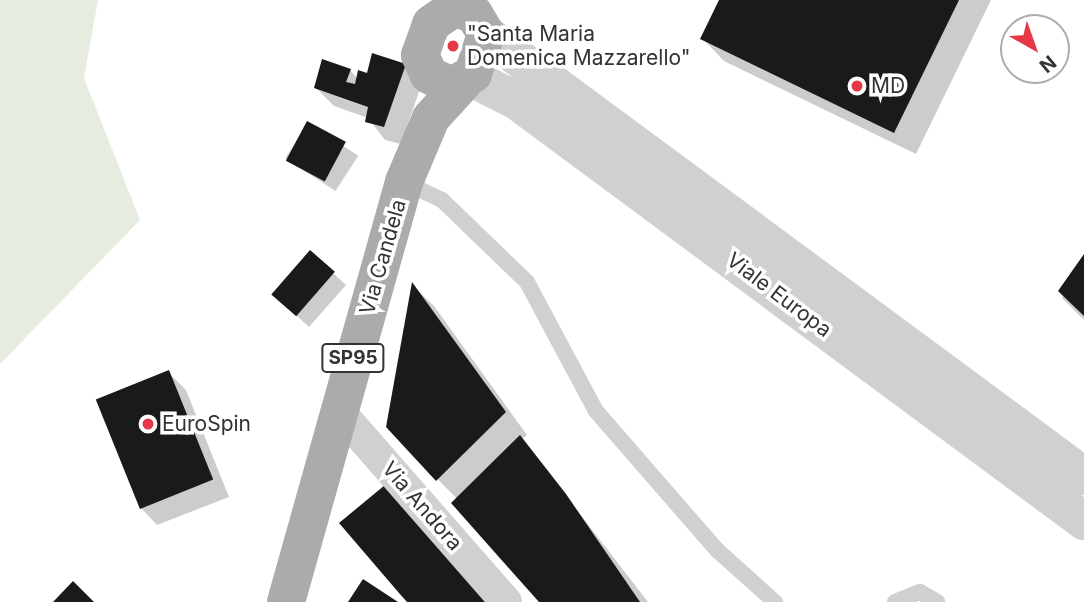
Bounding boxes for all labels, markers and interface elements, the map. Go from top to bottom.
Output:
north arrow [1000,14,1070,84]
place label: "Santa Maria Domenica Mazzarello" [467,21,691,71]
marker: "Santa Maria Domenica Mazzarello" [445,38,461,54]
text: N [1035,50,1060,77]
place label: MD [871,73,905,99]
marker: MD [849,78,865,94]
street label: Via Candela [355,196,411,318]
street label: Viale Europa [722,247,836,343]
road number: SP95 [320,342,386,374]
place label: EuroSpin [162,411,251,437]
marker: EuroSpin [140,416,156,432]
street label: Via Andora [377,456,467,556]

